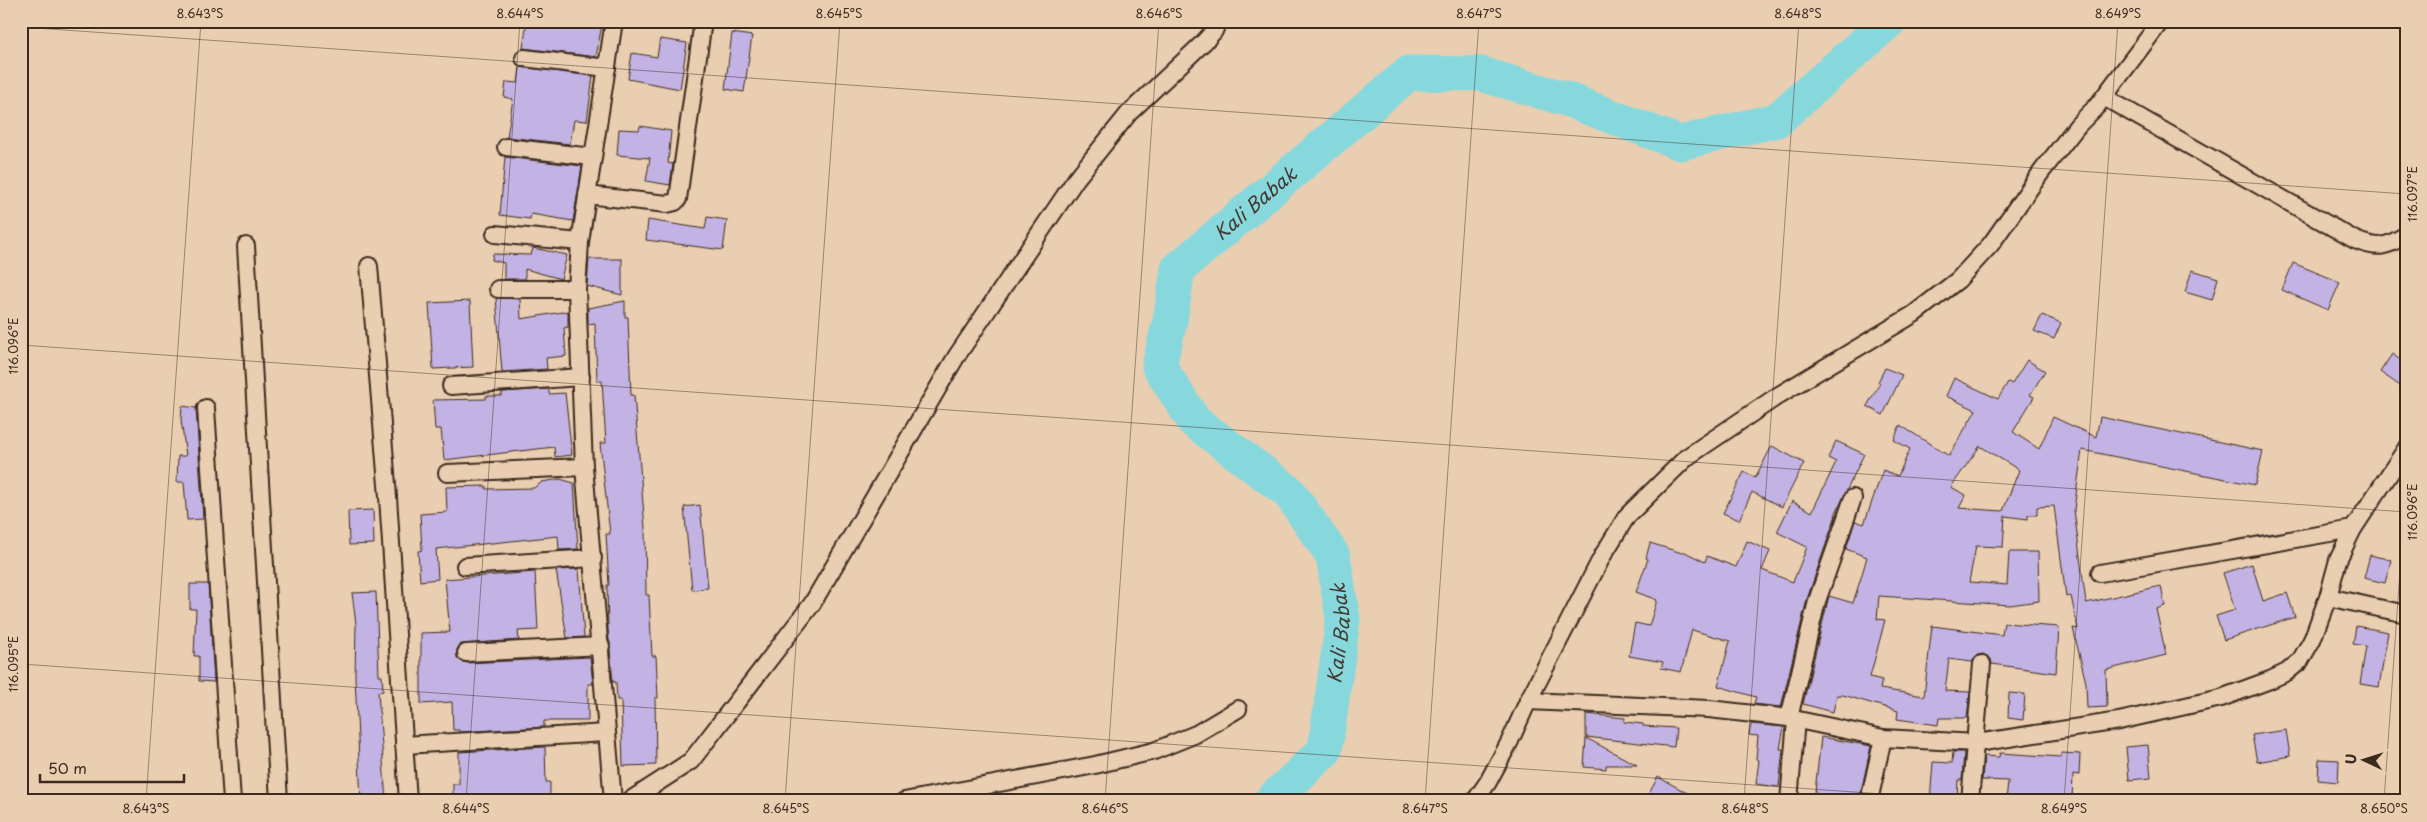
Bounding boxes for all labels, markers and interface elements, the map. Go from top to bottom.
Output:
text: 8.643°S [176,4,224,22]
text: 8.644°S [496,4,544,22]
text: 8.645°S [816,4,862,22]
text: 8.646°S [1135,4,1183,22]
text: 8.647°S [1456,4,1502,22]
text: 8.648°S [1774,4,1822,22]
text: 8.649°S [2095,4,2141,22]
water label: Kali Babak [1207,158,1303,246]
text: 116.097°E [2403,166,2421,222]
text: 116.096°E [4,318,22,374]
text: 116.096°E [2403,484,2421,540]
water label: Kali Babak [1319,580,1356,685]
text: 116.095°E [4,636,22,692]
north arrow [2340,734,2390,784]
scale bar [40,752,184,784]
text: U [2340,753,2361,765]
text: 50 m [48,756,87,779]
text: 8.643°S [122,799,170,817]
text: 8.644°S [442,799,490,817]
text: 8.645°S [763,799,809,817]
text: 8.646°S [1081,799,1129,817]
text: 8.647°S [1402,799,1448,817]
text: 8.648°S [1721,799,1769,817]
text: 8.649°S [2041,799,2087,817]
text: 8.650°S [2360,799,2408,817]

